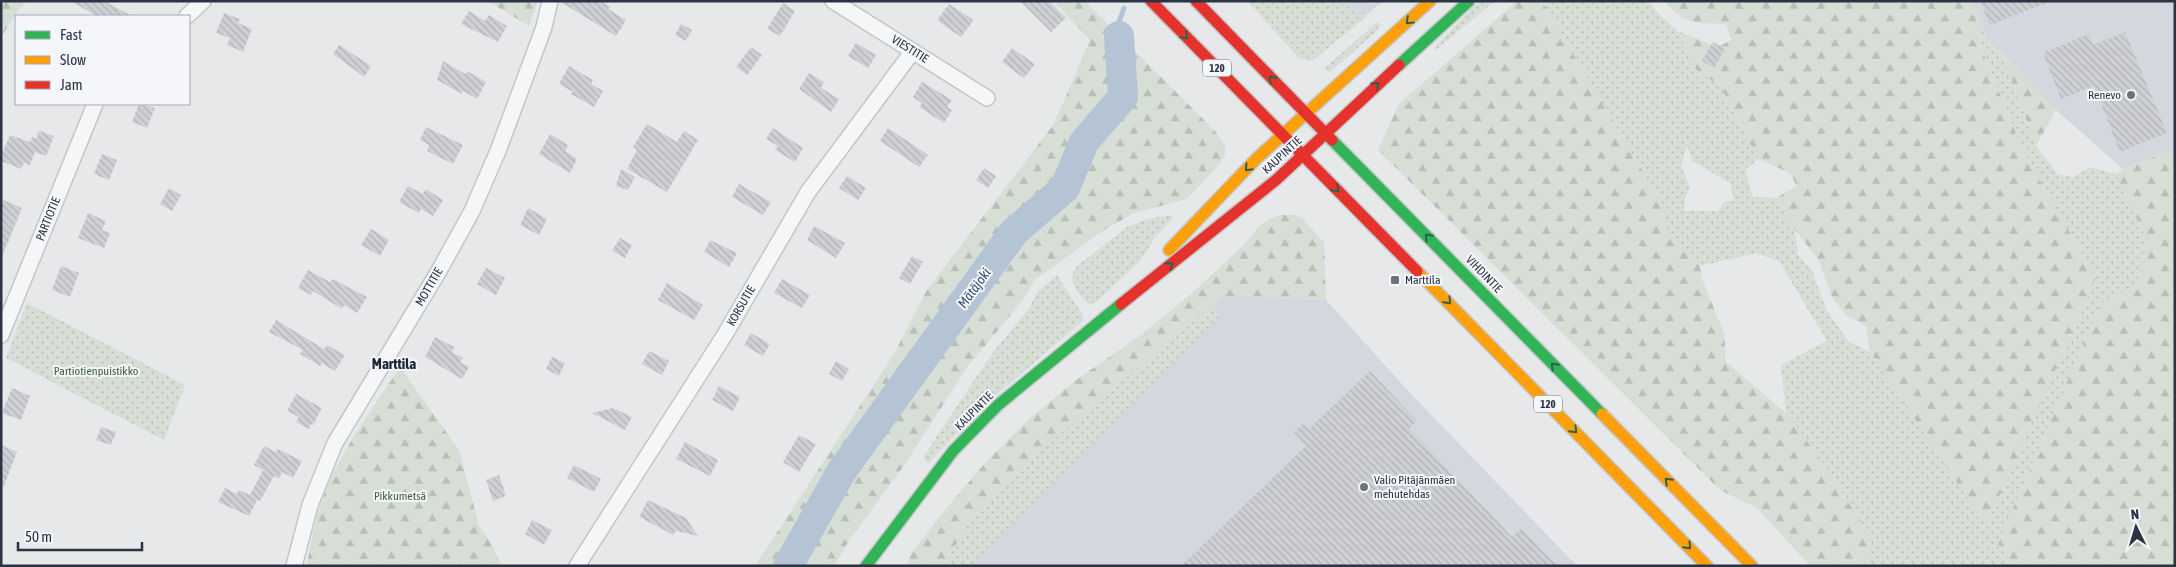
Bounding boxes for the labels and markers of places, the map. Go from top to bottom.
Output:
place label: Renevo [2088,88,2121,102]
marker: Renevo [2125,89,2137,101]
place label: Marttila [1405,273,1440,287]
marker: Marttila [1389,274,1401,286]
place label: Valio Pitäjänmäen mehutehdas [1374,473,1455,501]
marker: Valio Pitäjänmäen mehutehdas [1358,481,1370,493]

